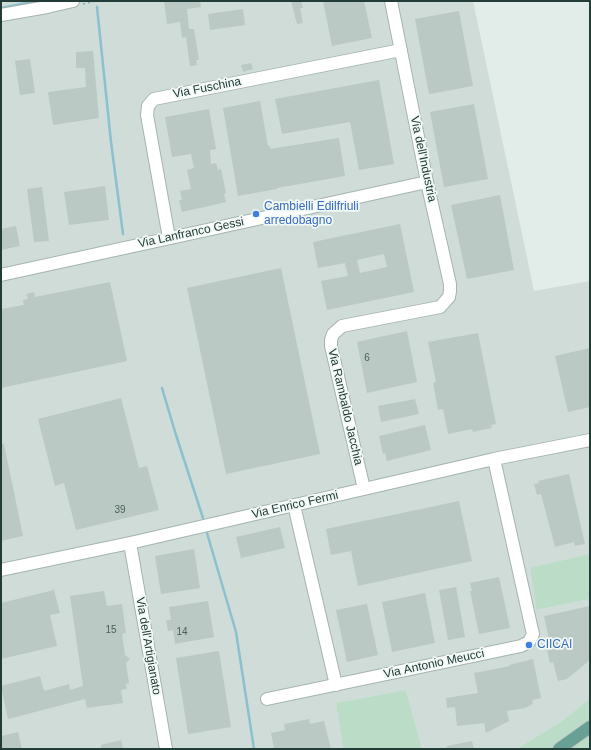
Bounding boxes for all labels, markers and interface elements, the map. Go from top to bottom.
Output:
street label: Via Fuschina [172,74,242,102]
street label: Via dell'Industria [407,115,439,203]
place label: Cambielli Edilfriuli arredobagno [264,200,359,228]
marker: Cambielli Edilfriuli arredobagno [251,209,261,219]
street label: Via Lanfranco Gessi [137,215,245,251]
street label: Via Rambaldo Jacchia [325,347,365,467]
house number: 6 [364,352,370,364]
street label: Via Enrico Fermi [250,488,340,522]
house number: 39 [114,504,126,516]
street label: Via dell'Artigianato [132,596,164,696]
house number: 15 [105,624,117,636]
house number: 14 [176,626,188,638]
place label: CIICAI [537,638,572,652]
marker: CIICAI [524,640,534,650]
street label: Via Antonio Meucci [382,646,486,682]

